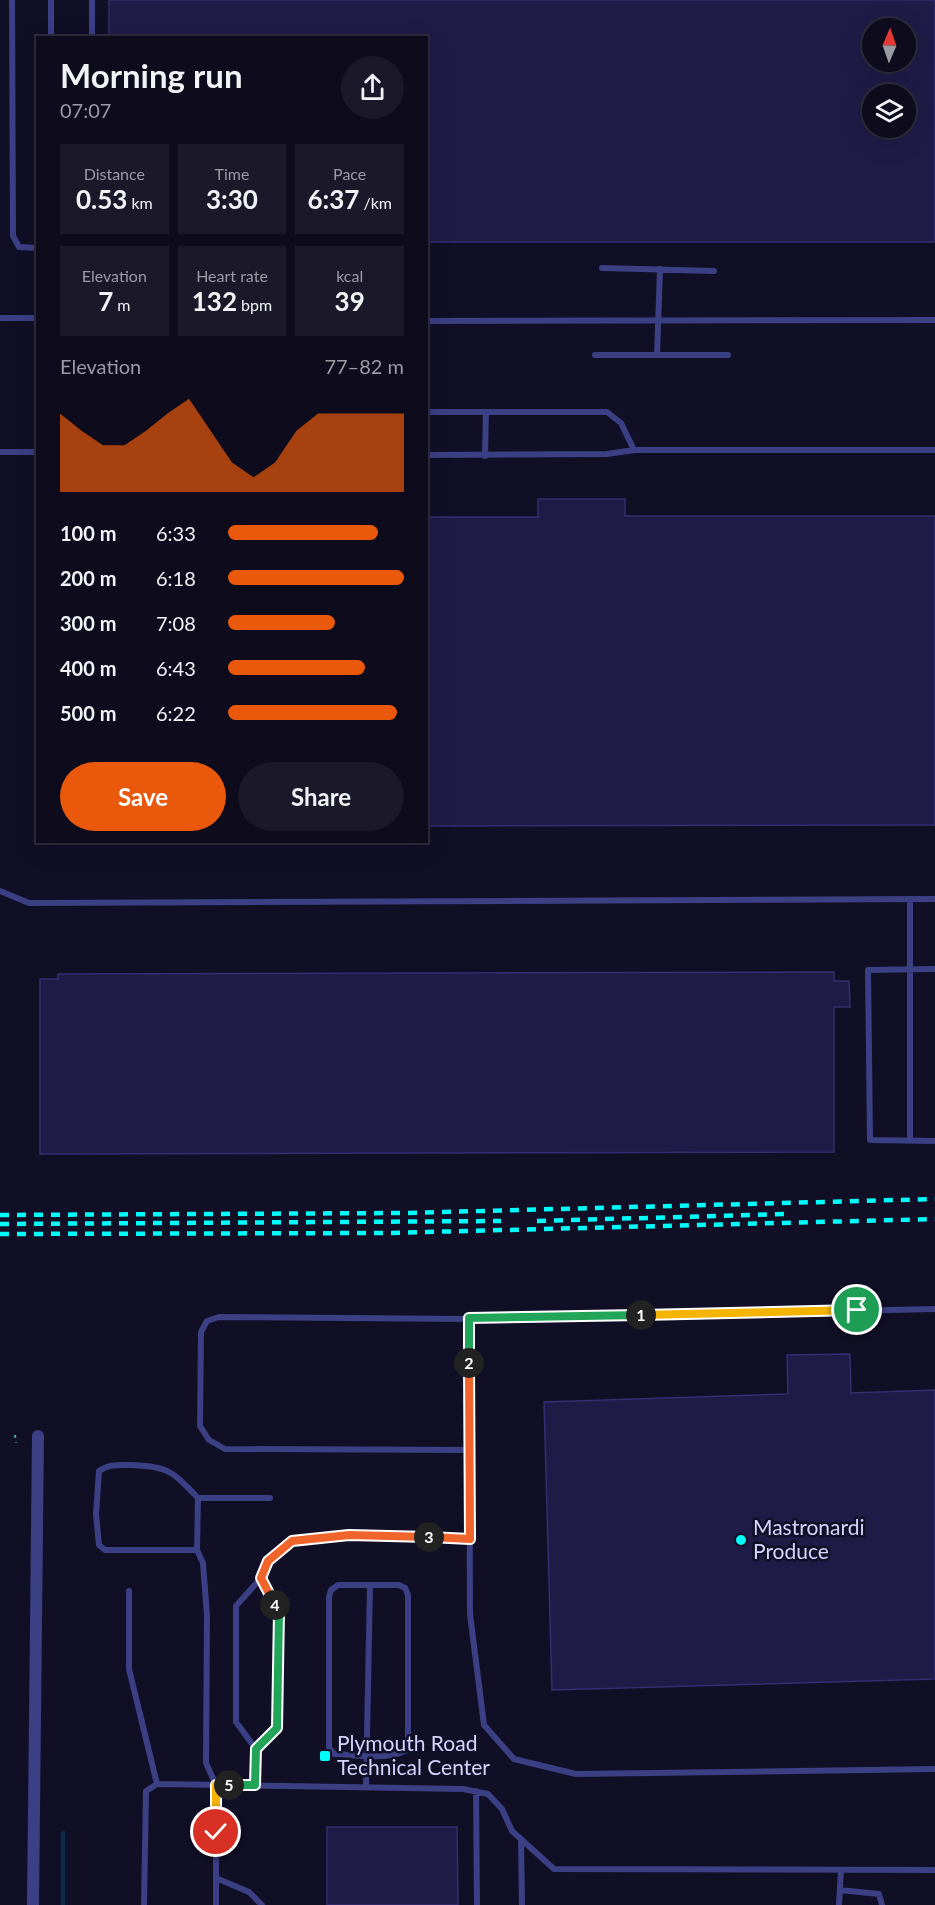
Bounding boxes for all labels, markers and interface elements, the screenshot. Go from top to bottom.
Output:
north arrow [862,18,916,72]
map controls [862,18,916,138]
text: Morning run [60,55,243,95]
button: share [341,56,404,119]
button: layers [862,84,916,138]
text: 07:07 [60,98,111,122]
text: Distance [84,164,145,183]
text: Time [215,164,249,183]
text: Pace [333,164,366,183]
text: 0.53 [76,183,127,215]
text: 3:30 [206,183,258,215]
text: 6:37 [307,183,359,215]
text: km [127,193,153,212]
text: /km [359,193,392,212]
text: Elevation [82,266,147,285]
text: Heart rate [196,266,268,285]
text: kcal [336,266,363,285]
text: 7 [98,285,113,317]
text: 132 [192,285,237,317]
text: 39 [335,285,365,317]
text: m [113,295,131,314]
text: bpm [237,295,272,314]
text: Elevation [60,354,141,378]
text: 77–82 m [324,354,404,378]
text: 100 m [60,521,116,545]
text: 6:33 [156,521,196,545]
text: 200 m [60,566,116,590]
text: 6:18 [156,566,196,590]
text: 300 m [60,611,116,635]
text: 7:08 [156,611,196,635]
text: 400 m [60,656,116,680]
text: 6:43 [156,656,196,680]
text: 500 m [60,701,116,725]
text: 6:22 [156,701,196,725]
button: Save [60,762,226,831]
button: Share [238,762,404,831]
pin [831,1284,882,1335]
icon: arrive [840,1293,873,1326]
pin: 1 [626,1300,656,1330]
text: 1 [636,1305,646,1324]
pin: 2 [454,1348,484,1378]
text: 2 [464,1353,474,1372]
place label: Mastronardi Produce [753,1514,865,1563]
pin: 3 [414,1522,444,1552]
text: 3 [424,1527,434,1546]
marker: Mastronardi Produce [734,1533,748,1547]
pin: 4 [260,1590,290,1620]
text: 4 [270,1595,280,1614]
place label: Plymouth Road Technical Center [337,1730,490,1779]
marker: Plymouth Road Technical Center [318,1749,332,1763]
pin: 5 [214,1770,244,1800]
text: 5 [224,1775,234,1794]
pin [190,1806,241,1857]
icon: check [199,1815,232,1848]

